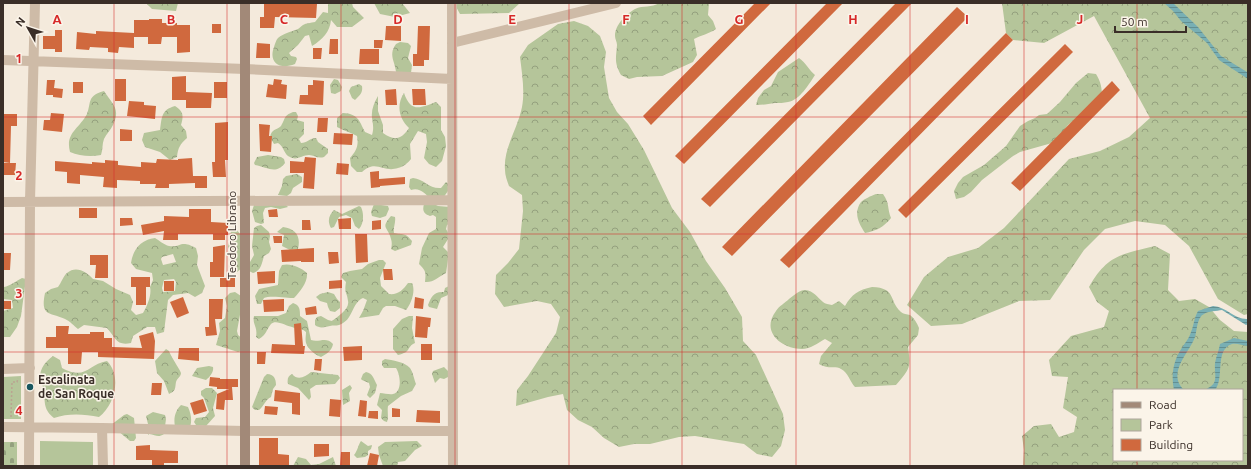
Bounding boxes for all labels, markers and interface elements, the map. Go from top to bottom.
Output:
north arrow [8,8,48,48]
scale bar [1115,8,1186,34]
text: A [52,12,62,26]
text: B [167,12,176,26]
text: C [280,12,289,26]
text: D [393,12,403,26]
text: E [508,12,516,26]
text: F [622,12,630,26]
text: G [735,12,744,26]
text: H [848,12,858,26]
text: I [965,12,969,26]
text: J [1077,12,1083,26]
text: N [13,15,27,29]
text: 50 m [1121,15,1148,28]
text: 1 [15,51,23,65]
text: 2 [15,168,23,182]
street label: Teodoro Librano [225,191,238,279]
text: 3 [15,286,23,300]
place label: Escalinata de San Roque [38,373,114,400]
marker: Escalinata de San Roque [25,382,35,392]
legend [1113,389,1243,461]
text: Road [1149,398,1177,411]
text: 4 [15,403,23,417]
text: Park [1149,418,1173,431]
text: Building [1149,438,1193,451]

